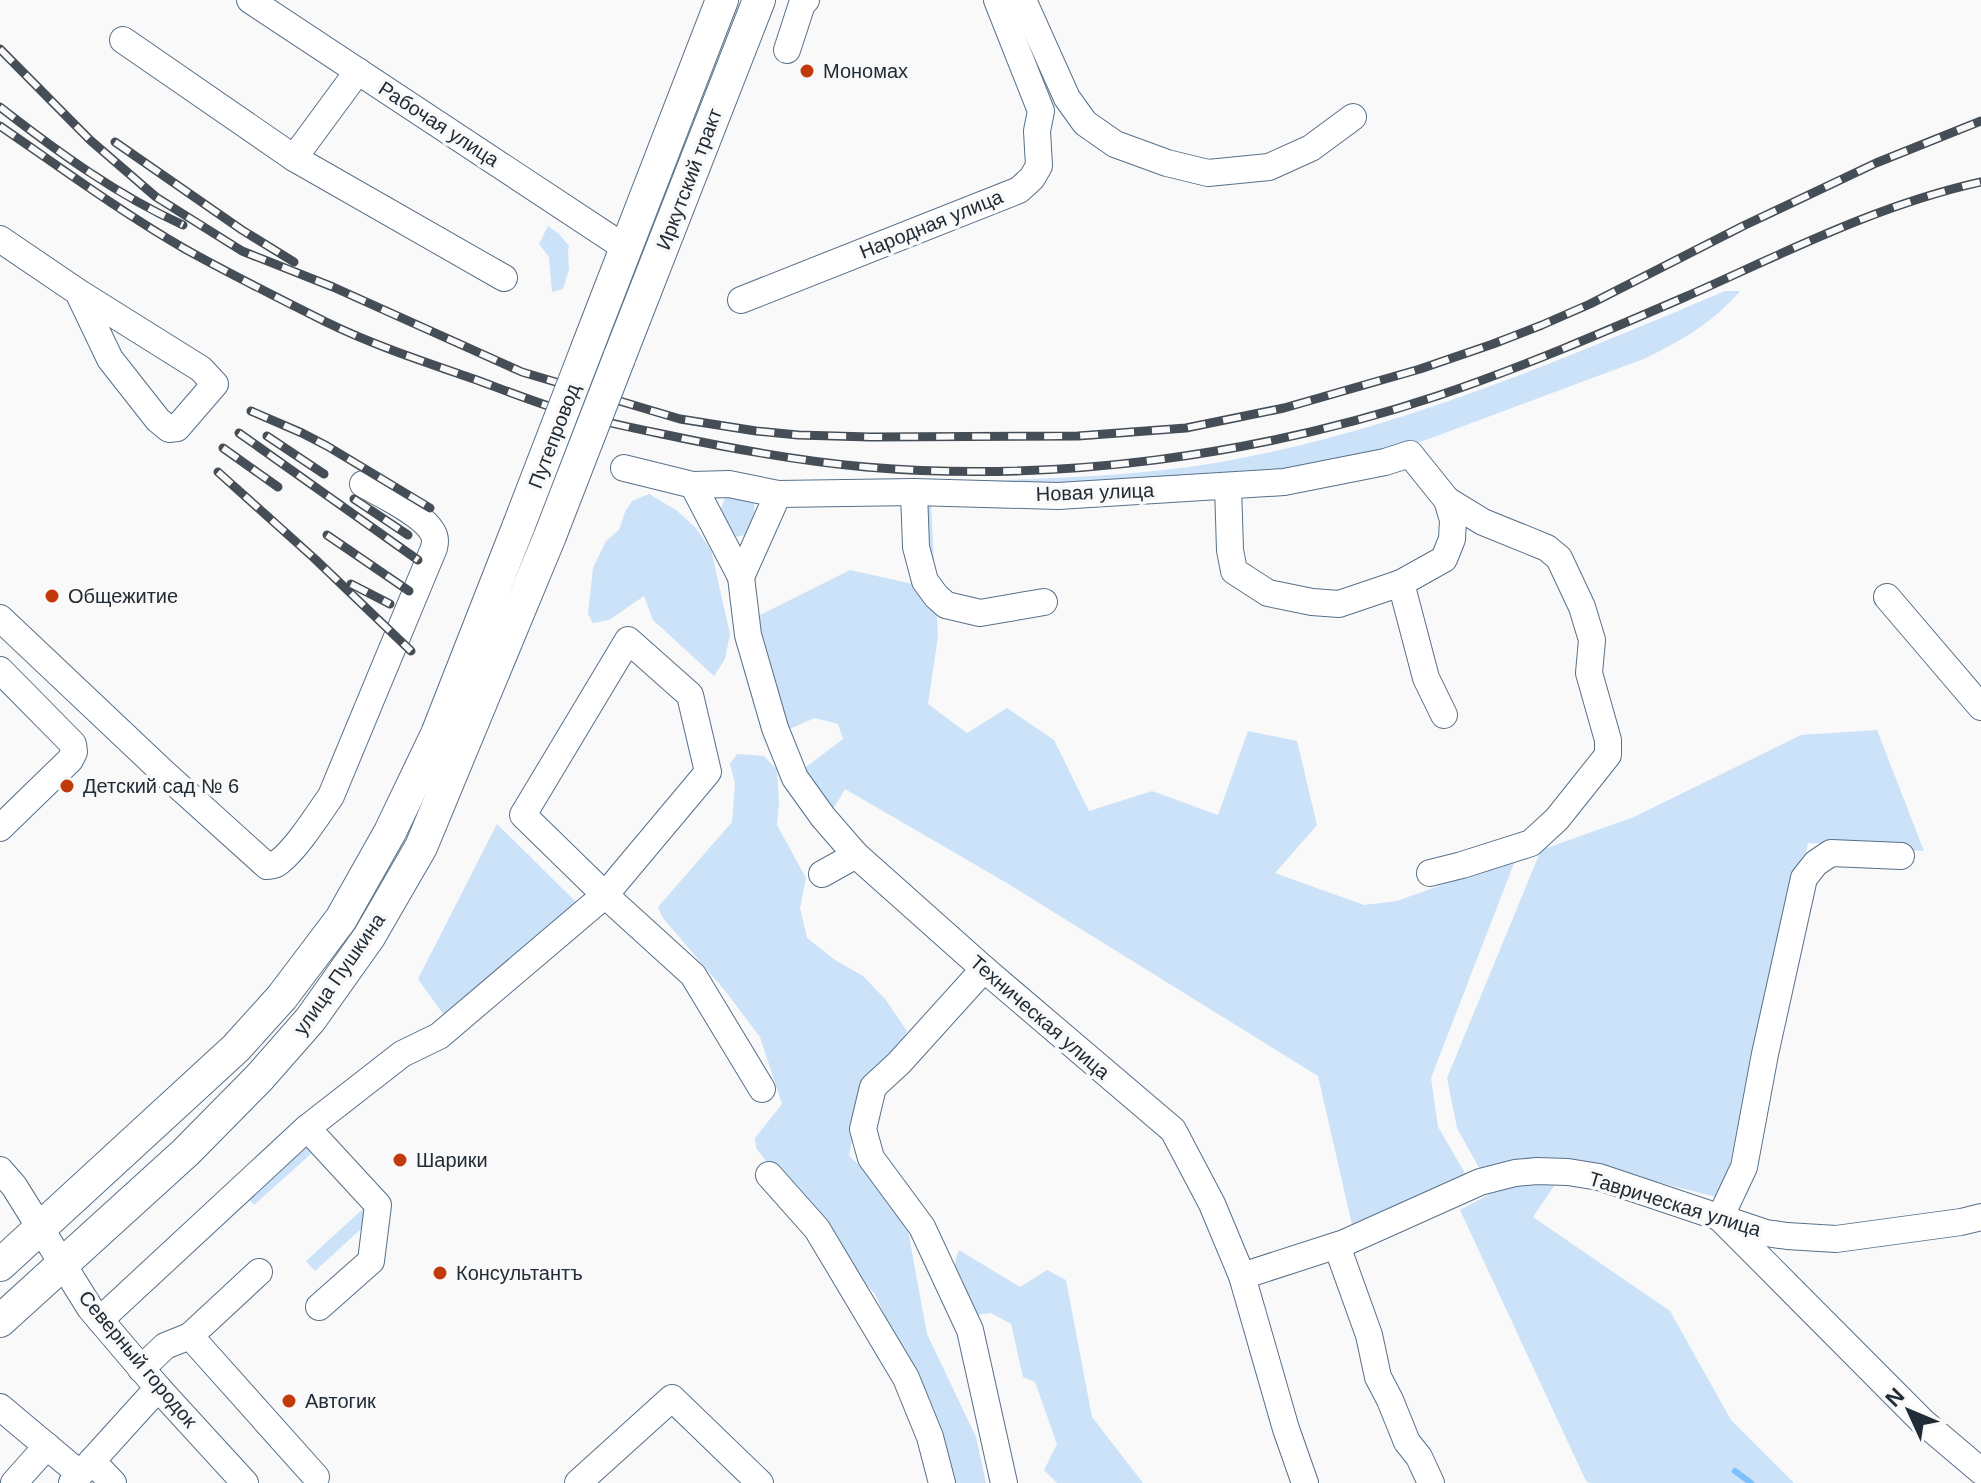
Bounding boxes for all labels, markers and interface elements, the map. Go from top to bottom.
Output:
place label: Мономах [823,60,908,82]
marker: Мономах [798,62,816,80]
street label: Рабочая улица [375,77,504,172]
street label: Иркутский тракт [652,105,726,253]
street label: Народная улица [856,185,1007,263]
street label: Путепровод [524,380,584,491]
street label: Новая улица [1035,479,1155,505]
place label: Общежитие [68,585,178,607]
marker: Общежитие [43,587,61,605]
place label: Детский сад № 6 [83,775,239,797]
marker: Детский сад № 6 [58,777,76,795]
street label: улица Пушкина [289,908,390,1039]
street label: Техническая улица [966,951,1115,1084]
place label: Шарики [416,1149,488,1171]
marker: Шарики [391,1151,409,1169]
street label: Таврическая улица [1586,1167,1764,1241]
place label: Консультантъ [456,1262,583,1284]
marker: Консультантъ [431,1264,449,1282]
street label: Северный городок [74,1286,202,1432]
north arrow [1869,1371,1949,1451]
text: N [1880,1383,1909,1412]
place label: Автогик [305,1390,376,1412]
marker: Автогик [280,1392,298,1410]

